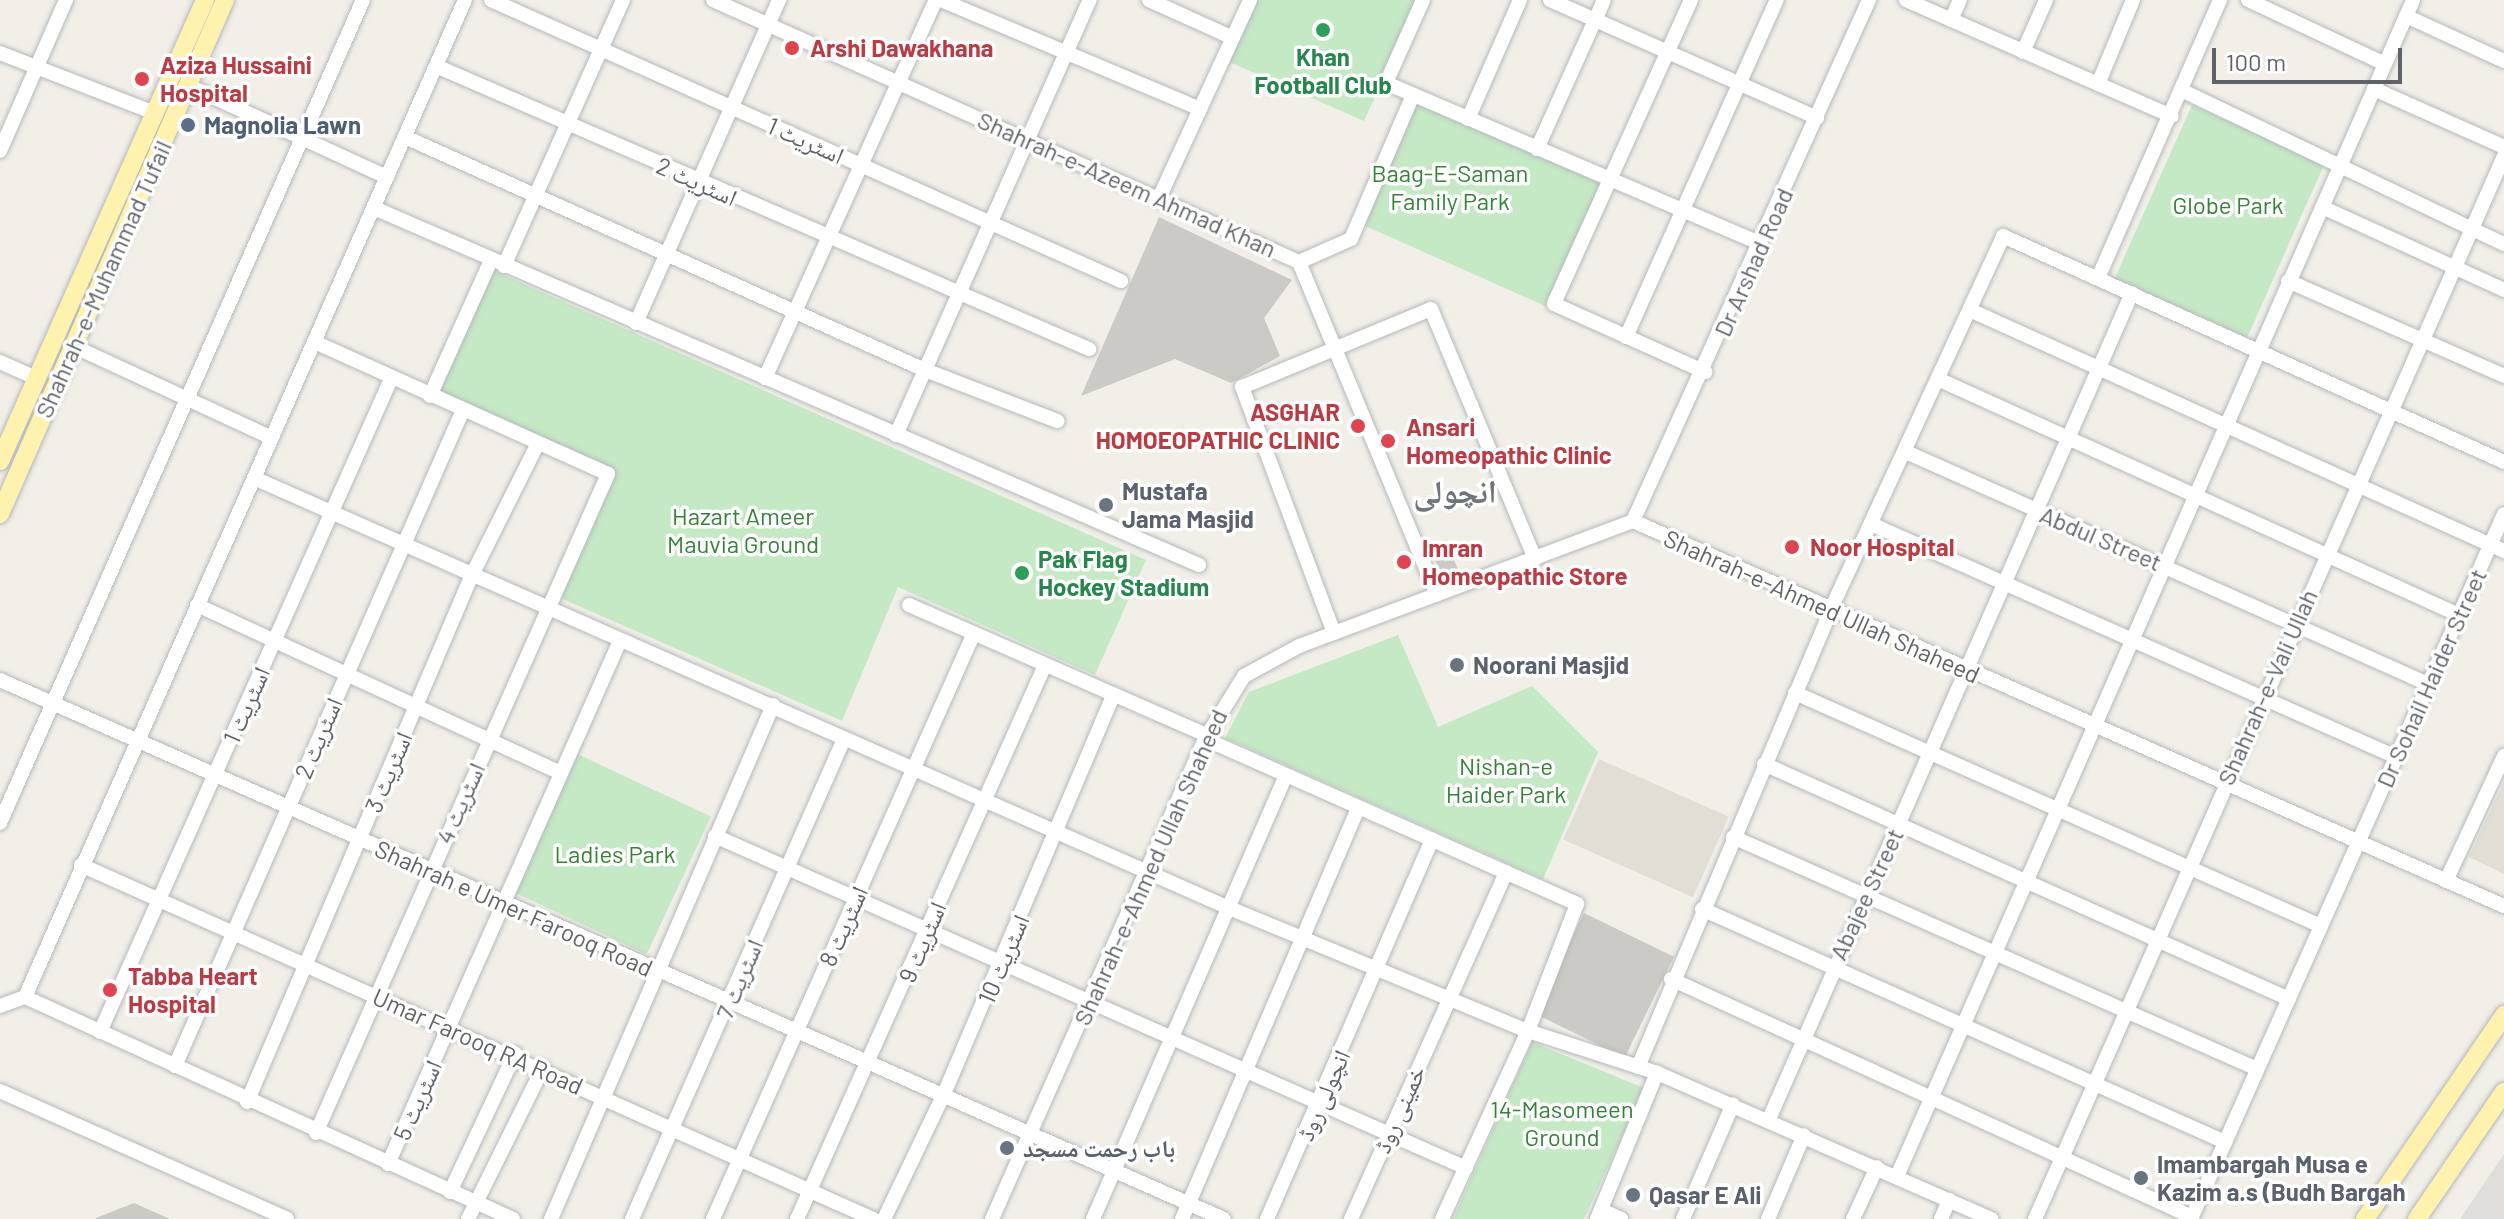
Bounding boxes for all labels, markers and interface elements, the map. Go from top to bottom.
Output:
marker: Khan Football Club [1314,21,1332,39]
scale bar [2216,32,2406,82]
place label: Arshi Dawakhana [810,34,994,62]
marker: Arshi Dawakhana [781,37,803,59]
place label: Khan Football Club [1254,43,1392,99]
text: 100 m [2226,47,2286,76]
place label: Aziza Hussaini Hospital [160,51,312,107]
marker: Aziza Hussaini Hospital [131,68,153,90]
street label: Shahrah-e-Azeem Ahmad Khan [973,105,1281,263]
street label: اسٹریٹ 1 [763,110,849,170]
place label: Magnolia Lawn [204,111,361,139]
marker: Magnolia Lawn [179,116,197,134]
street label: Shahrah-e-Muhammad Tufail [29,136,177,422]
street label: اسٹریٹ 2 [652,150,742,212]
park label: Baag-E-Saman Family Park [1372,159,1528,215]
street label: Dr Arshad Road [1707,183,1799,341]
park label: Globe Park [2173,191,2283,219]
place label: ASGHAR HOMOEOPATHIC CLINIC [1096,398,1340,454]
place label: Ansari Homeopathic Clinic [1406,413,1612,469]
marker: ASGHAR HOMOEOPATHIC CLINIC [1347,415,1369,437]
marker: Ansari Homeopathic Clinic [1377,430,1399,452]
district label: انچولی [1413,471,1497,509]
place label: Mustafa Jama Masjid [1122,477,1254,533]
marker: Mustafa Jama Masjid [1097,496,1115,514]
street label: Abdul Street [2036,499,2166,577]
park label: Hazart Ameer Mauvia Ground [667,502,819,558]
street label: Shahrah-e-Ahmed Ullah Shaheed [1660,523,1984,689]
place label: Noor Hospital [1810,533,1955,561]
place label: Imran Homeopathic Store [1422,534,1628,590]
marker: Noor Hospital [1781,536,1803,558]
place label: Pak Flag Hockey Stadium [1038,545,1209,601]
marker: Imran Homeopathic Store [1393,551,1415,573]
marker: Pak Flag Hockey Stadium [1013,564,1031,582]
street label: Dr Sohail Haider Street [2370,564,2492,792]
street label: Shahrah-e-Vali Ullah [2211,585,2323,789]
place label: Noorani Masjid [1473,651,1629,679]
marker: Noorani Masjid [1448,656,1466,674]
street label: اسٹریٹ 1 [216,662,276,748]
street label: اسٹریٹ 2 [288,693,348,783]
street label: Shahrah-e-Ahmed Ullah Shaheed [1067,705,1233,1029]
street label: اسٹریٹ 3 [358,727,418,817]
park label: Nishan-e Haider Park [1446,752,1566,808]
street label: اسٹریٹ 4 [429,758,491,848]
street label: Abajee Street [1823,824,1909,964]
street label: Shahrah e Umer Farooq Road [371,834,657,982]
park label: Ladies Park [554,840,676,868]
street label: اسٹریٹ 8 [813,881,873,971]
street label: اسٹریٹ 9 [892,897,952,987]
street label: اسٹریٹ 10 [971,910,1035,1008]
street label: اسٹریٹ 7 [709,935,769,1023]
place label: Tabba Heart Hospital [128,962,258,1018]
marker: Tabba Heart Hospital [99,979,121,1001]
street label: Umar Farooq RA Road [368,982,588,1100]
street label: انچولی روڈ [1290,1045,1356,1145]
street label: اسٹریٹ 5 [387,1055,447,1145]
street label: خمینی روڈ [1367,1061,1431,1157]
park label: 14-Masomeen Ground [1490,1095,1634,1151]
place label: باب رحمت مسجد [1023,1134,1175,1162]
marker: باب رحمت مسجد [998,1139,1016,1157]
place label: Imambargah Musa e Kazim a.s (Budh Bargah [2157,1150,2406,1206]
marker: Imambargah Musa e Kazim a.s (Budh Bargah [2132,1169,2150,1187]
place label: Qasar E Ali [1649,1181,1761,1209]
marker: Qasar E Ali [1624,1186,1642,1204]

